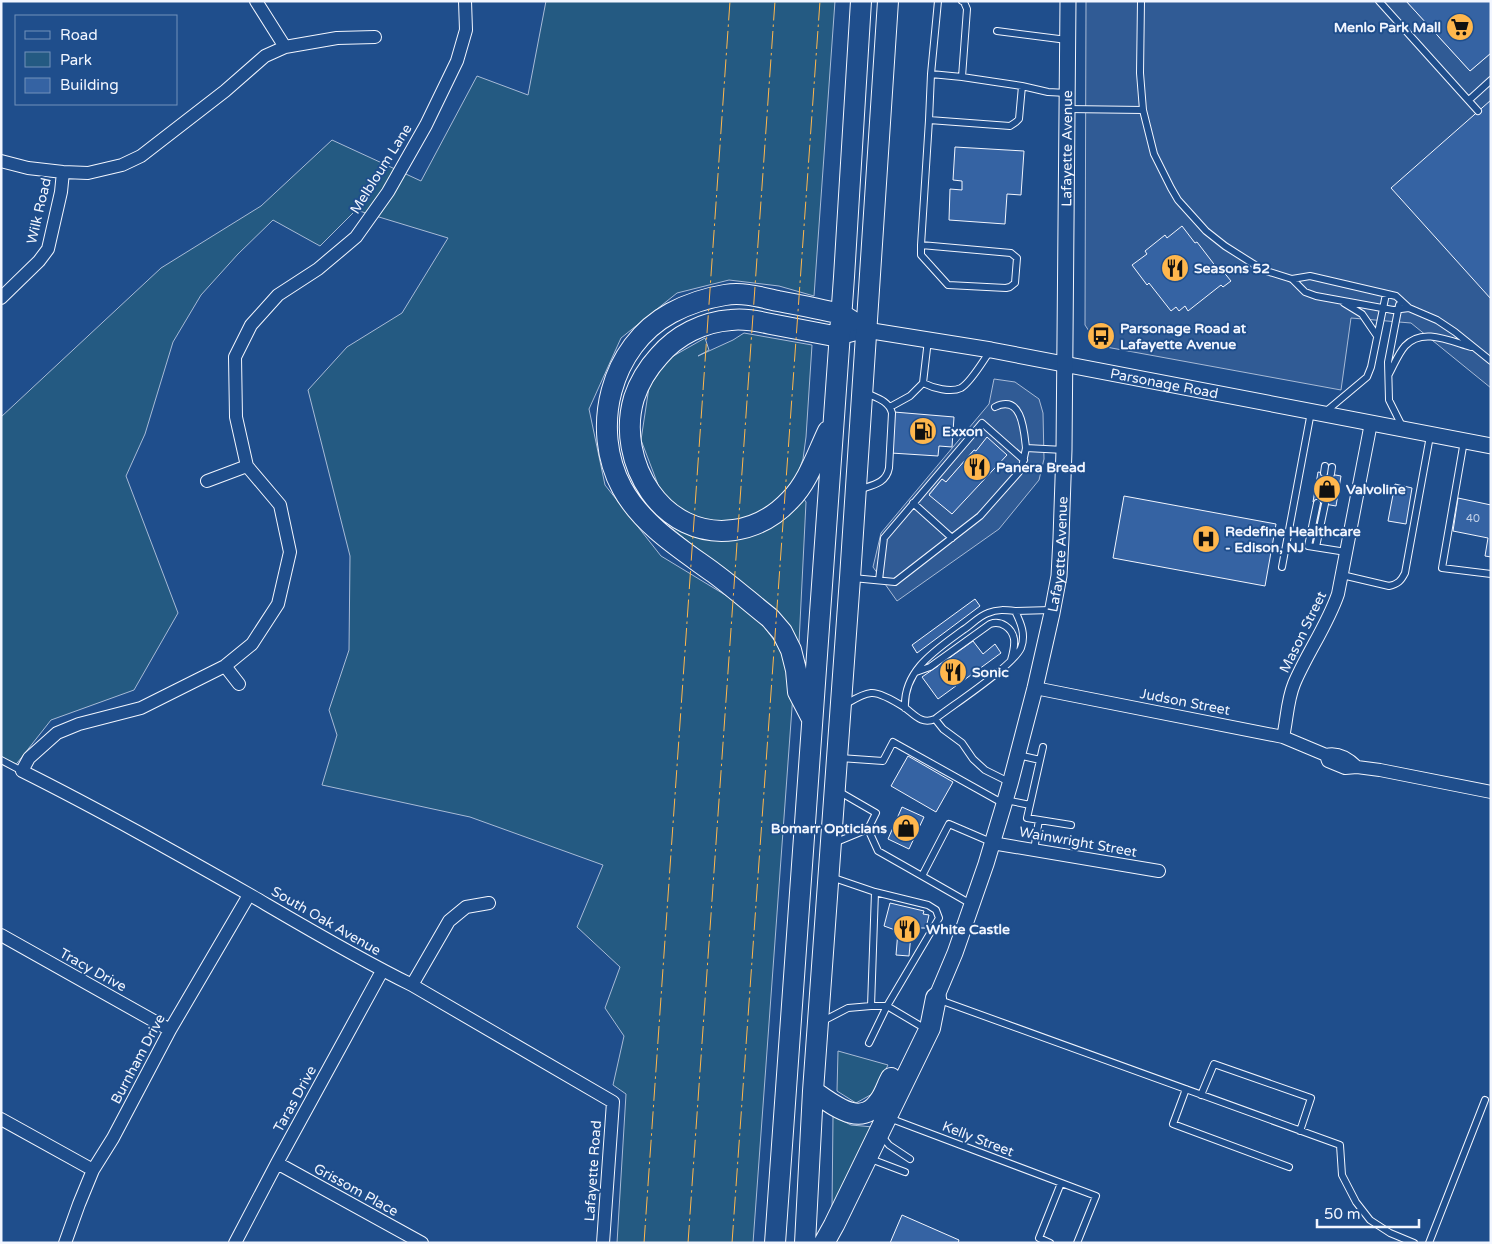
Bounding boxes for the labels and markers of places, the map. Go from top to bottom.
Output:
supermarket icon: Menlo Park Mall [1445,12,1475,42]
place label: Menlo Park Mall [1334,19,1441,36]
restaurant icon: Seasons 52 [1160,253,1190,283]
place label: Seasons 52 [1194,260,1270,277]
place label: Parsonage Road at Lafayette Avenue [1120,320,1247,353]
bus stop icon: Parsonage Road at Lafayette Avenue [1086,321,1116,351]
fuel station icon: Exxon [908,416,938,446]
place label: Exxon [942,423,983,440]
restaurant icon: Panera Bread [962,452,992,482]
place label: Panera Bread [996,459,1086,476]
shop icon: Valvoline [1312,474,1342,504]
place label: Valvoline [1346,481,1406,498]
place label: Redefine Healthcare - Edison, NJ [1225,523,1361,556]
hospital icon: Redefine Healthcare - Edison, NJ [1191,524,1221,554]
restaurant icon: Sonic [938,657,968,687]
place label: Sonic [972,664,1009,681]
shop icon: Bomarr Opticians [891,813,921,843]
place label: Bomarr Opticians [771,820,887,837]
restaurant icon: White Castle [892,914,922,944]
place label: White Castle [926,921,1010,938]

